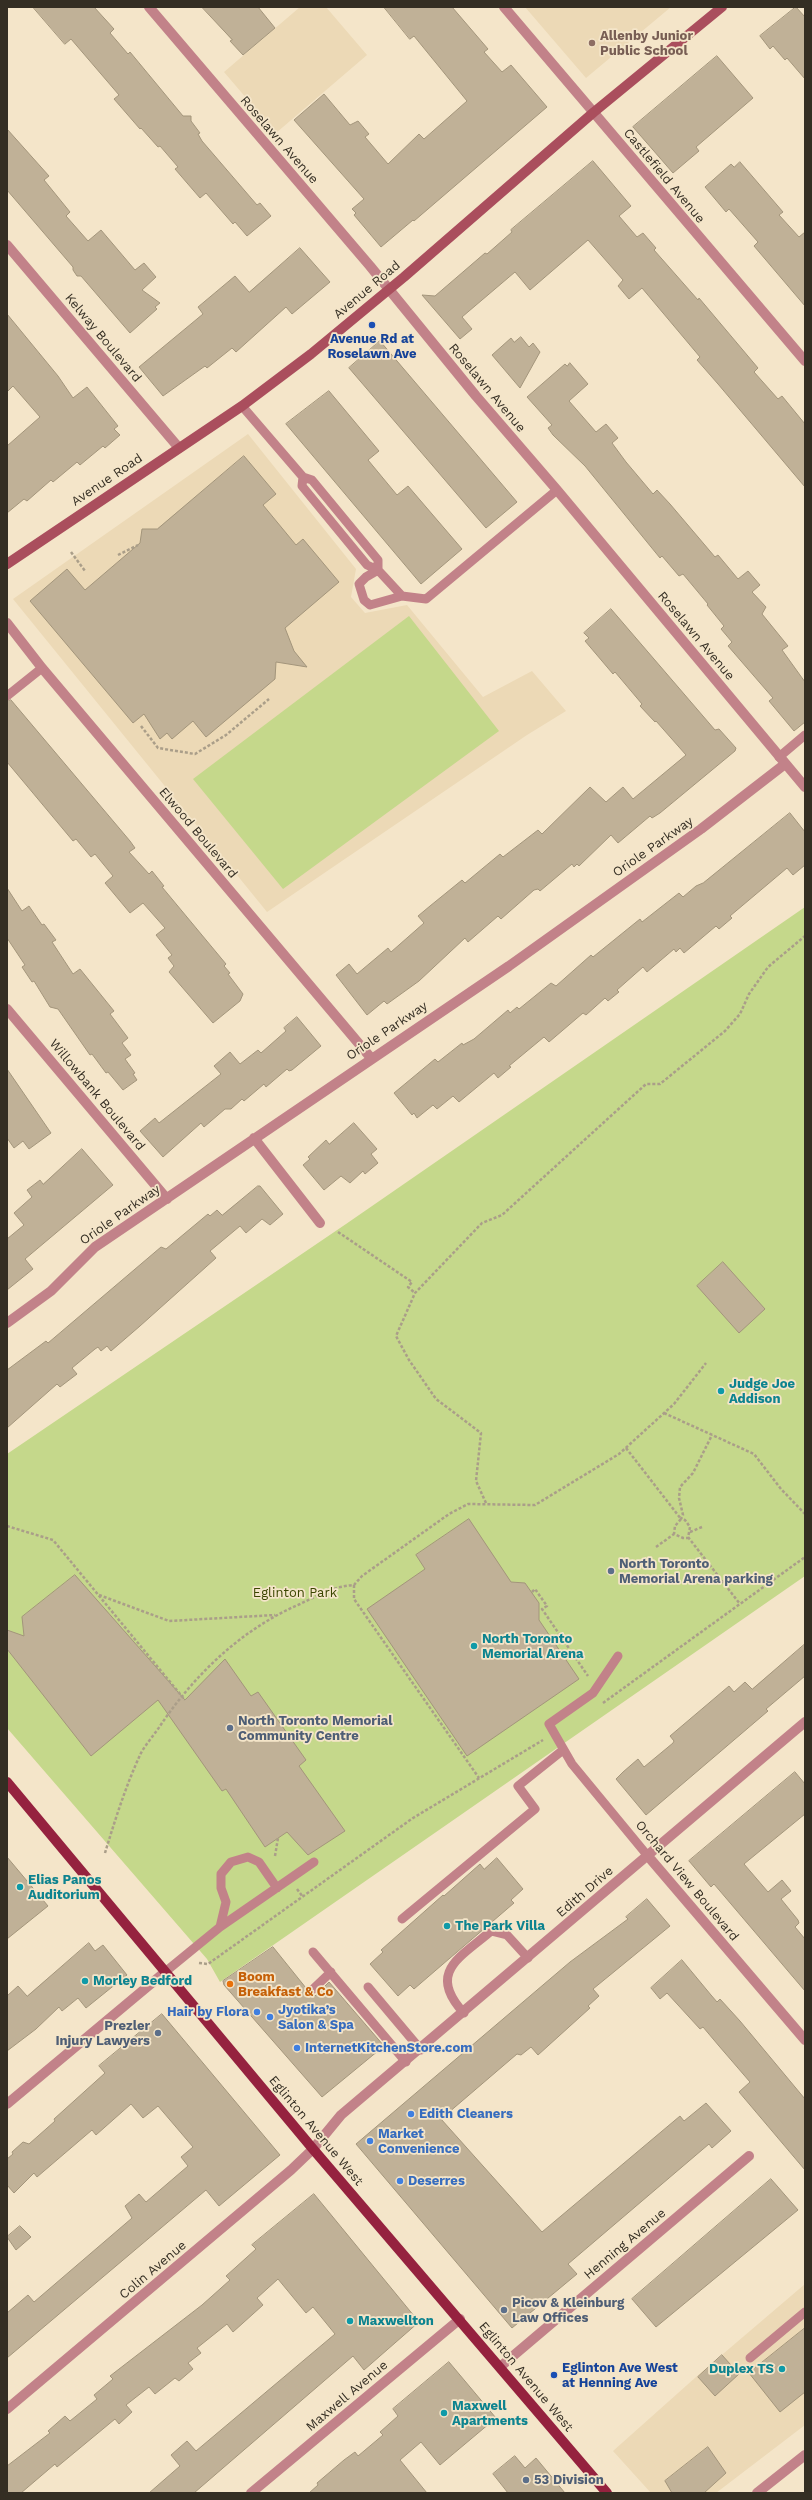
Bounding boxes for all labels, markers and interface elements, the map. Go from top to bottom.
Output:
place label: Allenby Junior Public School [600,28,693,59]
marker: Allenby Junior Public School [587,38,597,48]
street label: Roselawn Avenue [237,93,321,187]
street label: Castlefield Avenue [620,126,708,226]
street label: Avenue Road [331,258,403,322]
street label: Kelway Boulevard [61,291,145,385]
marker: Avenue Rd at Roselawn Ave [367,320,377,330]
place label: Avenue Rd at Roselawn Ave [327,331,417,362]
street label: Roselawn Avenue [445,340,529,436]
street label: Avenue Road [69,451,145,509]
street label: Roselawn Avenue [654,588,738,684]
street label: Elwood Boulevard [155,784,241,882]
street label: Oriole Parkway [610,814,696,880]
street label: Oriole Parkway [343,998,431,1064]
street label: Willowbank Boulevard [46,1036,148,1154]
street label: Oriole Parkway [77,1182,163,1248]
place label: Judge Joe Addison [729,1376,795,1407]
marker: Judge Joe Addison [716,1386,726,1396]
place label: North Toronto Memorial Arena parking [619,1556,773,1587]
marker: North Toronto Memorial Arena parking [606,1566,616,1576]
park label: Eglinton Park [253,1585,337,1601]
place label: North Toronto Memorial Arena [482,1631,584,1662]
marker: North Toronto Memorial Arena [469,1641,479,1651]
place label: North Toronto Memorial Community Centre [238,1713,392,1744]
marker: North Toronto Memorial Community Centre [225,1723,235,1733]
street label: Orchard View Boulevard [632,1818,742,1944]
street label: Edith Drive [554,1863,616,1921]
place label: Elias Panos Auditorium [28,1872,101,1903]
marker: Elias Panos Auditorium [15,1882,25,1892]
place label: The Park Villa [455,1918,545,1934]
marker: The Park Villa [442,1921,452,1931]
place label: Boom Breakfast & Co [238,1969,333,2000]
place label: Morley Bedford [93,1973,192,1989]
marker: Morley Bedford [80,1976,90,1986]
marker: Boom Breakfast & Co [225,1979,235,1989]
place label: Jyotika’s Salon & Spa [278,2002,354,2033]
place label: Hair by Flora [167,2004,249,2020]
marker: Hair by Flora [252,2007,262,2017]
marker: Jyotika’s Salon & Spa [265,2012,275,2022]
place label: Prezler Injury Lawyers [55,2018,150,2049]
marker: Prezler Injury Lawyers [153,2028,163,2038]
place label: InternetKitchenStore.com [305,2040,472,2056]
marker: InternetKitchenStore.com [292,2043,302,2053]
street label: Eglinton Avenue West [265,2073,367,2189]
place label: Edith Cleaners [419,2106,513,2122]
marker: Edith Cleaners [406,2109,416,2119]
place label: Market Convenience [378,2126,460,2157]
marker: Market Convenience [365,2136,375,2146]
place label: Deserres [408,2173,465,2189]
marker: Deserres [395,2176,405,2186]
street label: Henning Avenue [581,2205,669,2283]
street label: Colin Avenue [116,2237,190,2303]
place label: Picov & Kleinburg Law Offices [512,2295,624,2326]
marker: Picov & Kleinburg Law Offices [499,2305,509,2315]
place label: Maxwellton [358,2313,434,2329]
marker: Maxwellton [345,2316,355,2326]
street label: Eglinton Avenue West [475,2319,577,2435]
street label: Maxwell Avenue [303,2357,391,2435]
place label: Eglinton Ave West at Henning Ave [562,2360,678,2391]
place label: Duplex TS [709,2361,774,2377]
marker: Duplex TS [777,2364,787,2374]
marker: Eglinton Ave West at Henning Ave [549,2370,559,2380]
place label: Maxwell Apartments [452,2398,528,2429]
marker: Maxwell Apartments [439,2408,449,2418]
place label: 53 Division [534,2472,604,2488]
marker: 53 Division [521,2475,531,2485]

